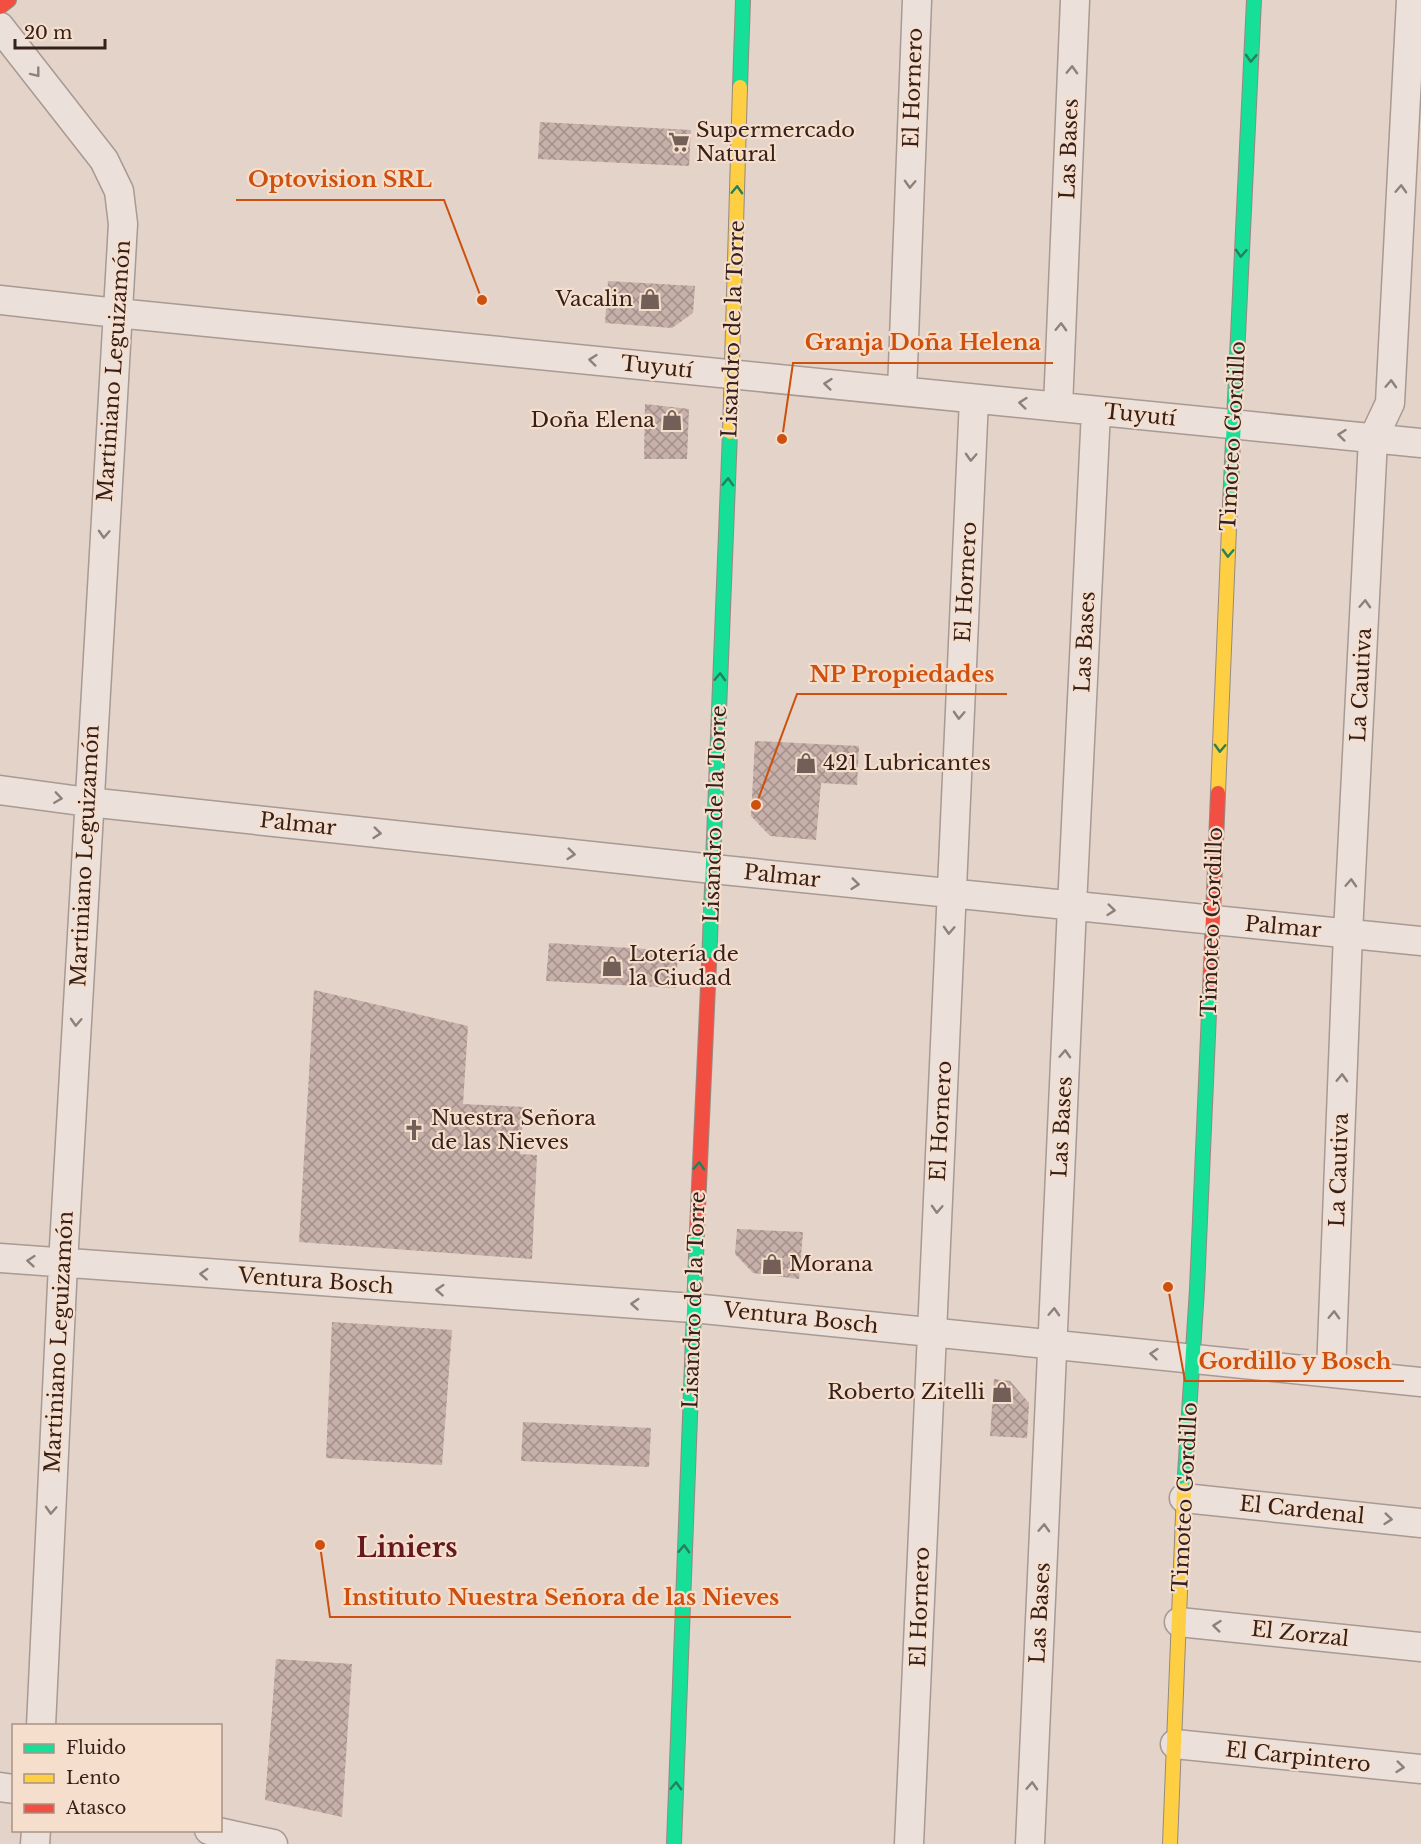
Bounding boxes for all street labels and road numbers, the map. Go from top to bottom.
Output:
street label: El Hornero [898,27,928,149]
street label: Las Bases [1054,98,1084,200]
street label: Lisandro de la Torre [716,220,750,438]
street label: Martiniano Leguizamón [92,239,136,503]
street label: Timoteo Gordillo [1215,340,1251,532]
street label: Tuyutí [620,350,695,384]
street label: Tuyutí [1103,398,1178,432]
street label: El Hornero [950,521,982,643]
street label: Las Bases [1069,591,1101,693]
street label: La Cautiva [1345,627,1377,743]
street label: Lisandro de la Torre [698,705,732,923]
street label: Martiniano Leguizamón [65,724,105,988]
street label: Palmar [258,807,338,841]
street label: Timoteo Gordillo [1196,827,1228,1017]
street label: Palmar [742,859,822,893]
street label: Palmar [1244,911,1322,943]
street label: El Hornero [925,1060,957,1182]
street label: Las Bases [1046,1076,1078,1178]
street label: La Cautiva [1324,1112,1354,1228]
street label: Lisandro de la Torre [677,1191,711,1409]
street label: Martiniano Leguizamón [39,1210,79,1474]
street label: Ventura Bosch [236,1263,395,1299]
street label: Ventura Bosch [721,1297,880,1339]
street label: Timoteo Gordillo [1167,1401,1203,1593]
street label: El Cardenal [1238,1491,1366,1530]
street label: El Hornero [905,1546,935,1668]
street label: Las Bases [1024,1562,1056,1664]
street label: El Zorzal [1250,1616,1350,1652]
street label: El Carpintero [1224,1736,1372,1778]

